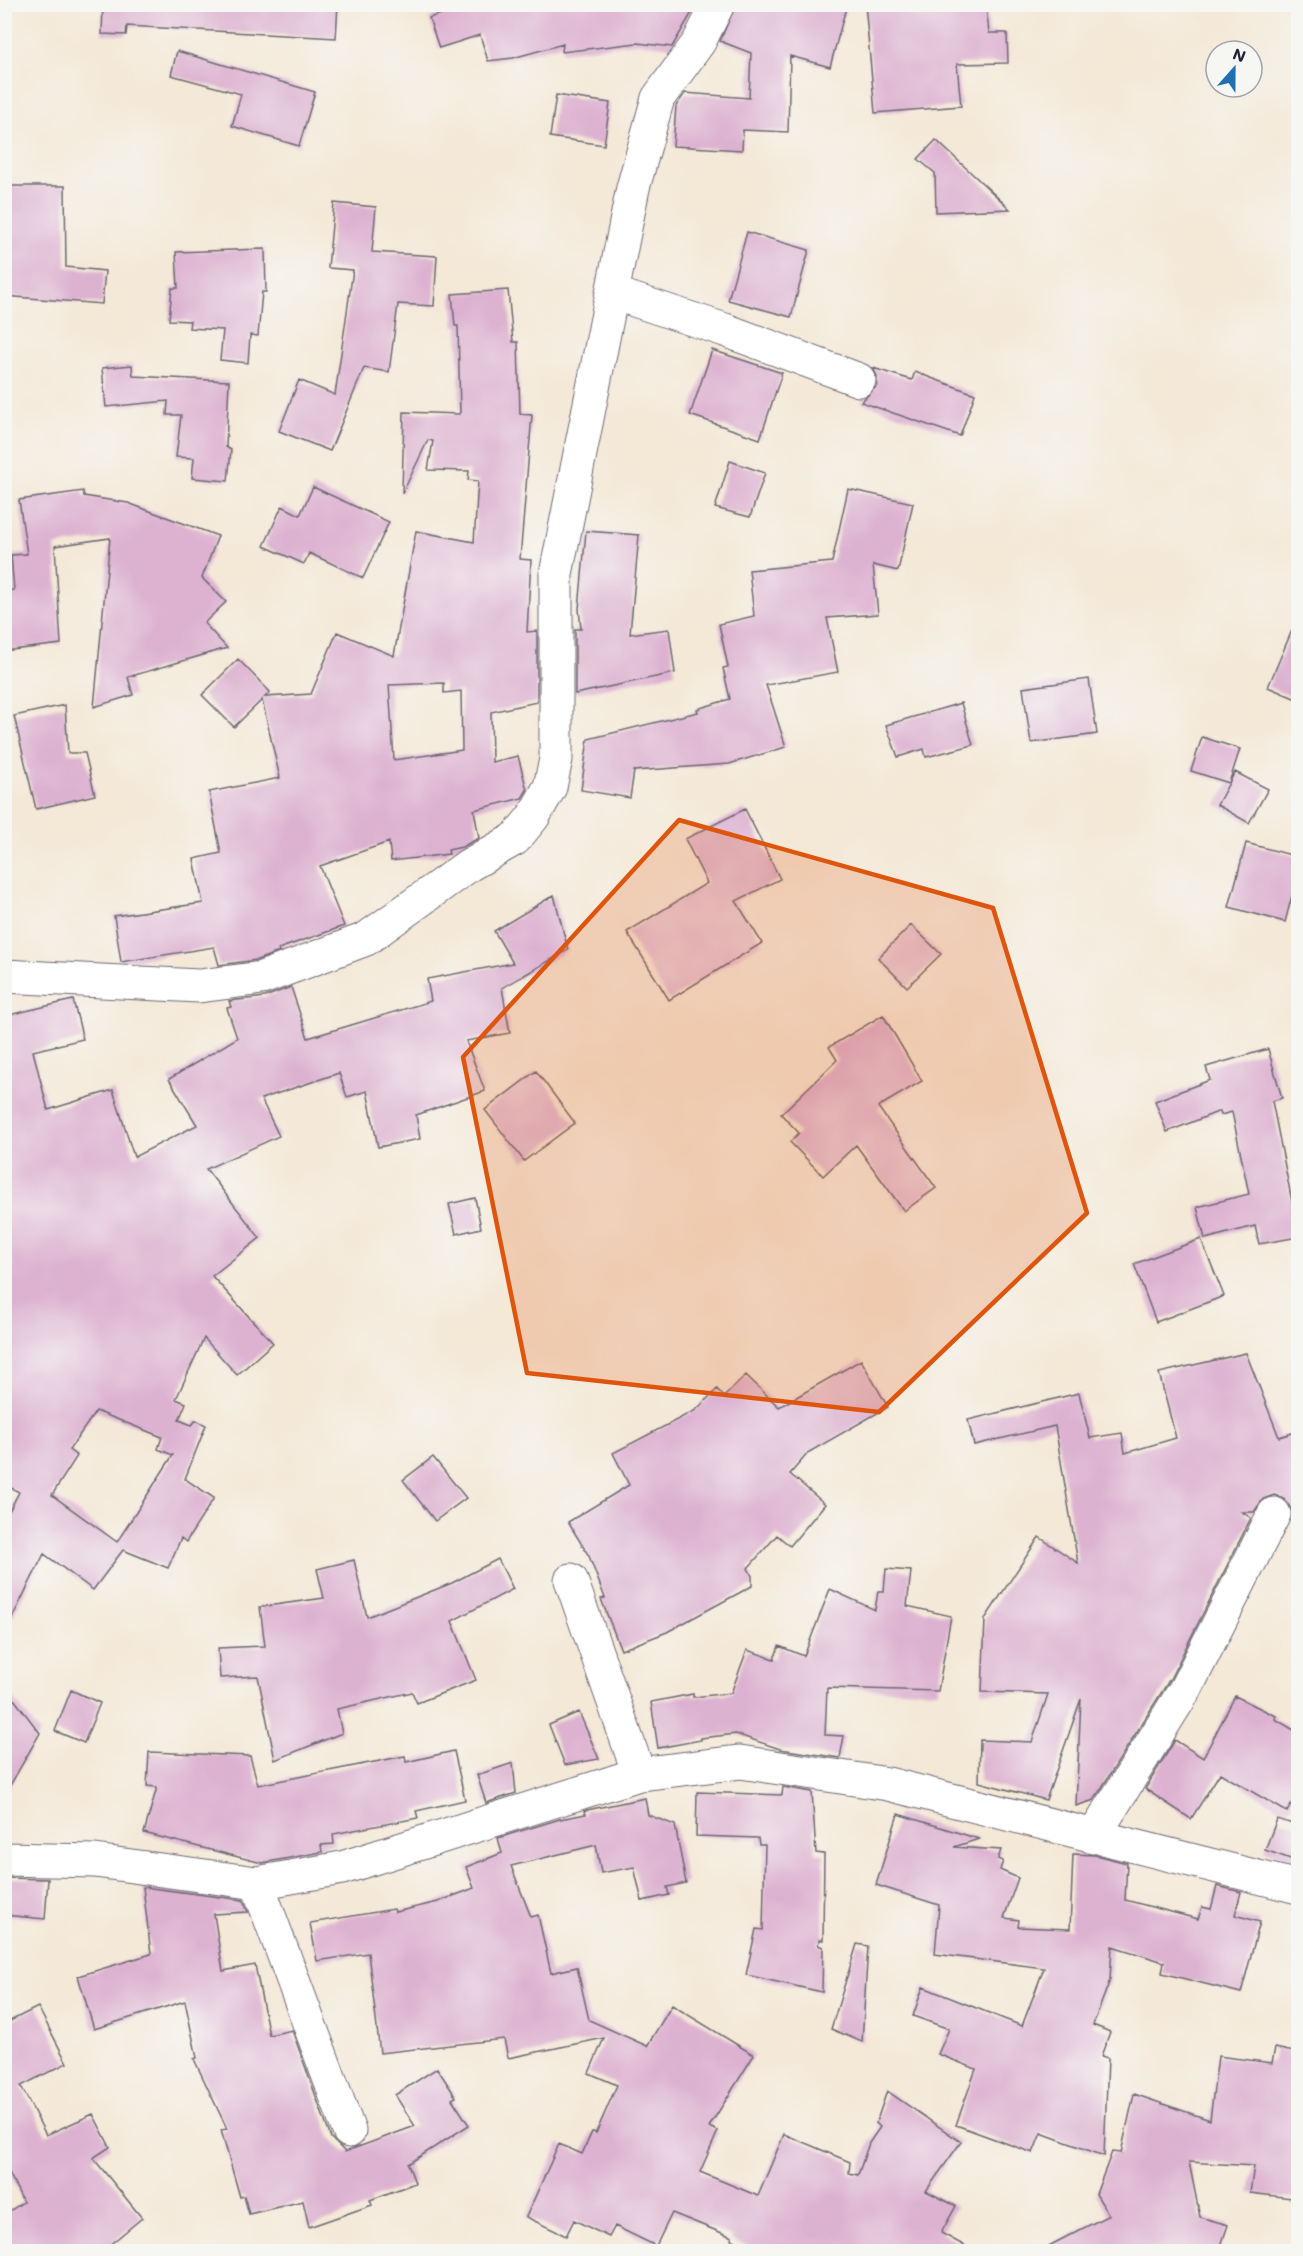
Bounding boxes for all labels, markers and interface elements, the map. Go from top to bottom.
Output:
north arrow [1204,39,1264,99]
text: N [1230,43,1249,67]

